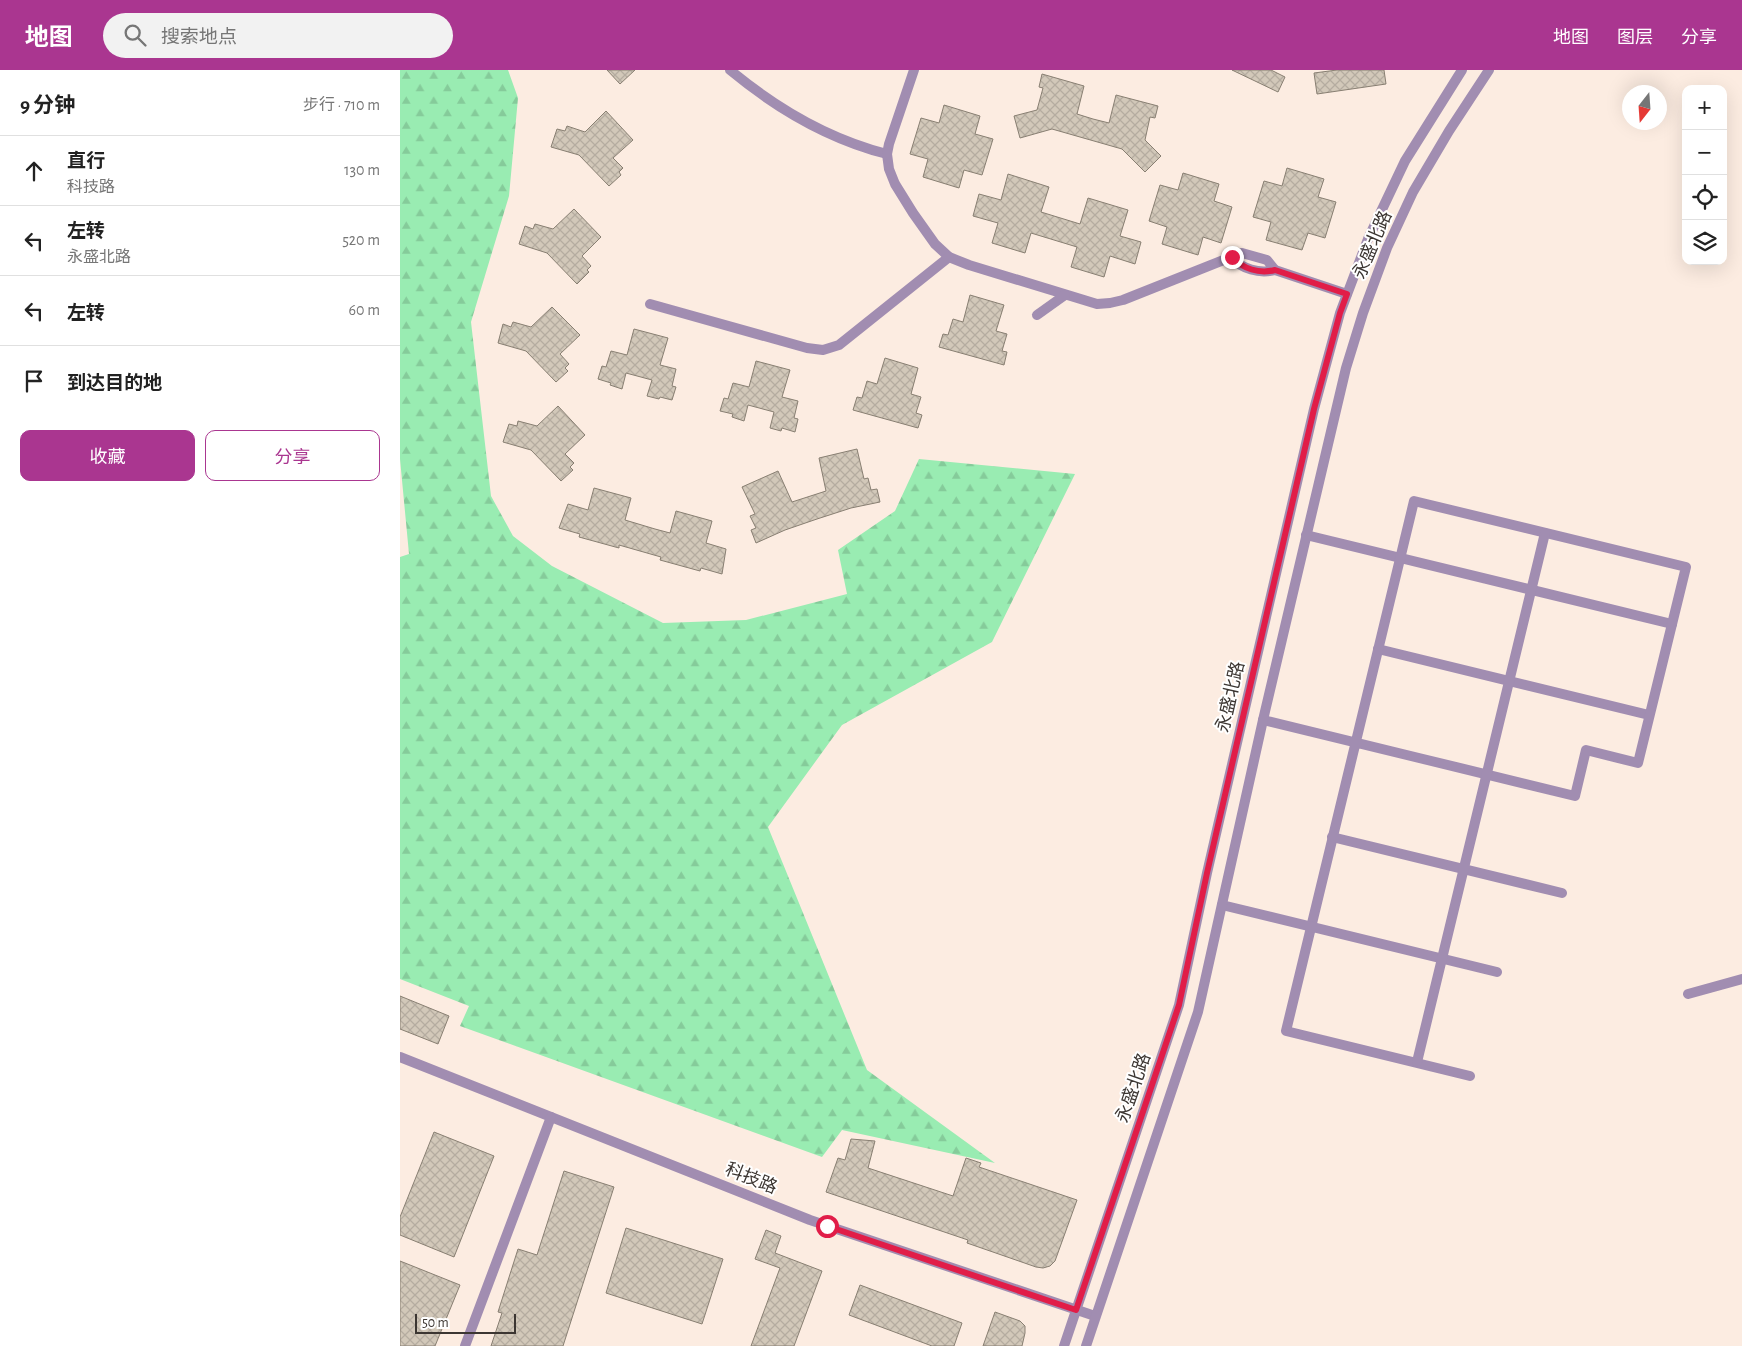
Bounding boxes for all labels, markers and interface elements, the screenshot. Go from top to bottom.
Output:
search box [103,13,453,58]
icon: search [121,21,149,49]
text: 地图 [25,26,73,50]
text: 搜索地点 [161,28,237,47]
text: 地图 [1553,29,1589,47]
text: 图层 [1617,29,1653,47]
text: 分享 [1681,29,1717,47]
north arrow [1622,85,1667,130]
map controls [1682,85,1727,265]
button: + [1682,85,1727,130]
text: 9 分钟 [20,95,75,116]
text: 步行 · 710 m [303,97,380,113]
button: − [1682,130,1727,175]
text: 直行 [67,152,105,171]
icon: ahead [20,157,48,185]
text: 130 m [344,162,380,178]
button: locate [1682,175,1727,220]
text: 科技路 [67,179,115,195]
street label: 永盛北路 [1349,208,1395,282]
button: layers [1682,220,1727,265]
text: 左转 [67,222,105,241]
icon: left [20,227,48,255]
text: 520 m [342,232,380,248]
route end [1221,246,1244,269]
text: 永盛北路 [67,249,131,265]
icon: left [20,297,48,325]
text: 60 m [349,302,380,318]
text: 左转 [67,304,105,323]
icon: arrive [20,367,48,395]
text: 到达目的地 [67,374,162,393]
button: 收藏 [20,430,195,481]
button: 分享 [205,430,380,481]
street label: 永盛北路 [1212,659,1248,734]
street label: 永盛北路 [1112,1050,1154,1125]
street label: 科技路 [723,1159,780,1197]
route start [816,1215,839,1238]
scale bar [415,1311,516,1334]
text: 50 m [422,1316,449,1330]

